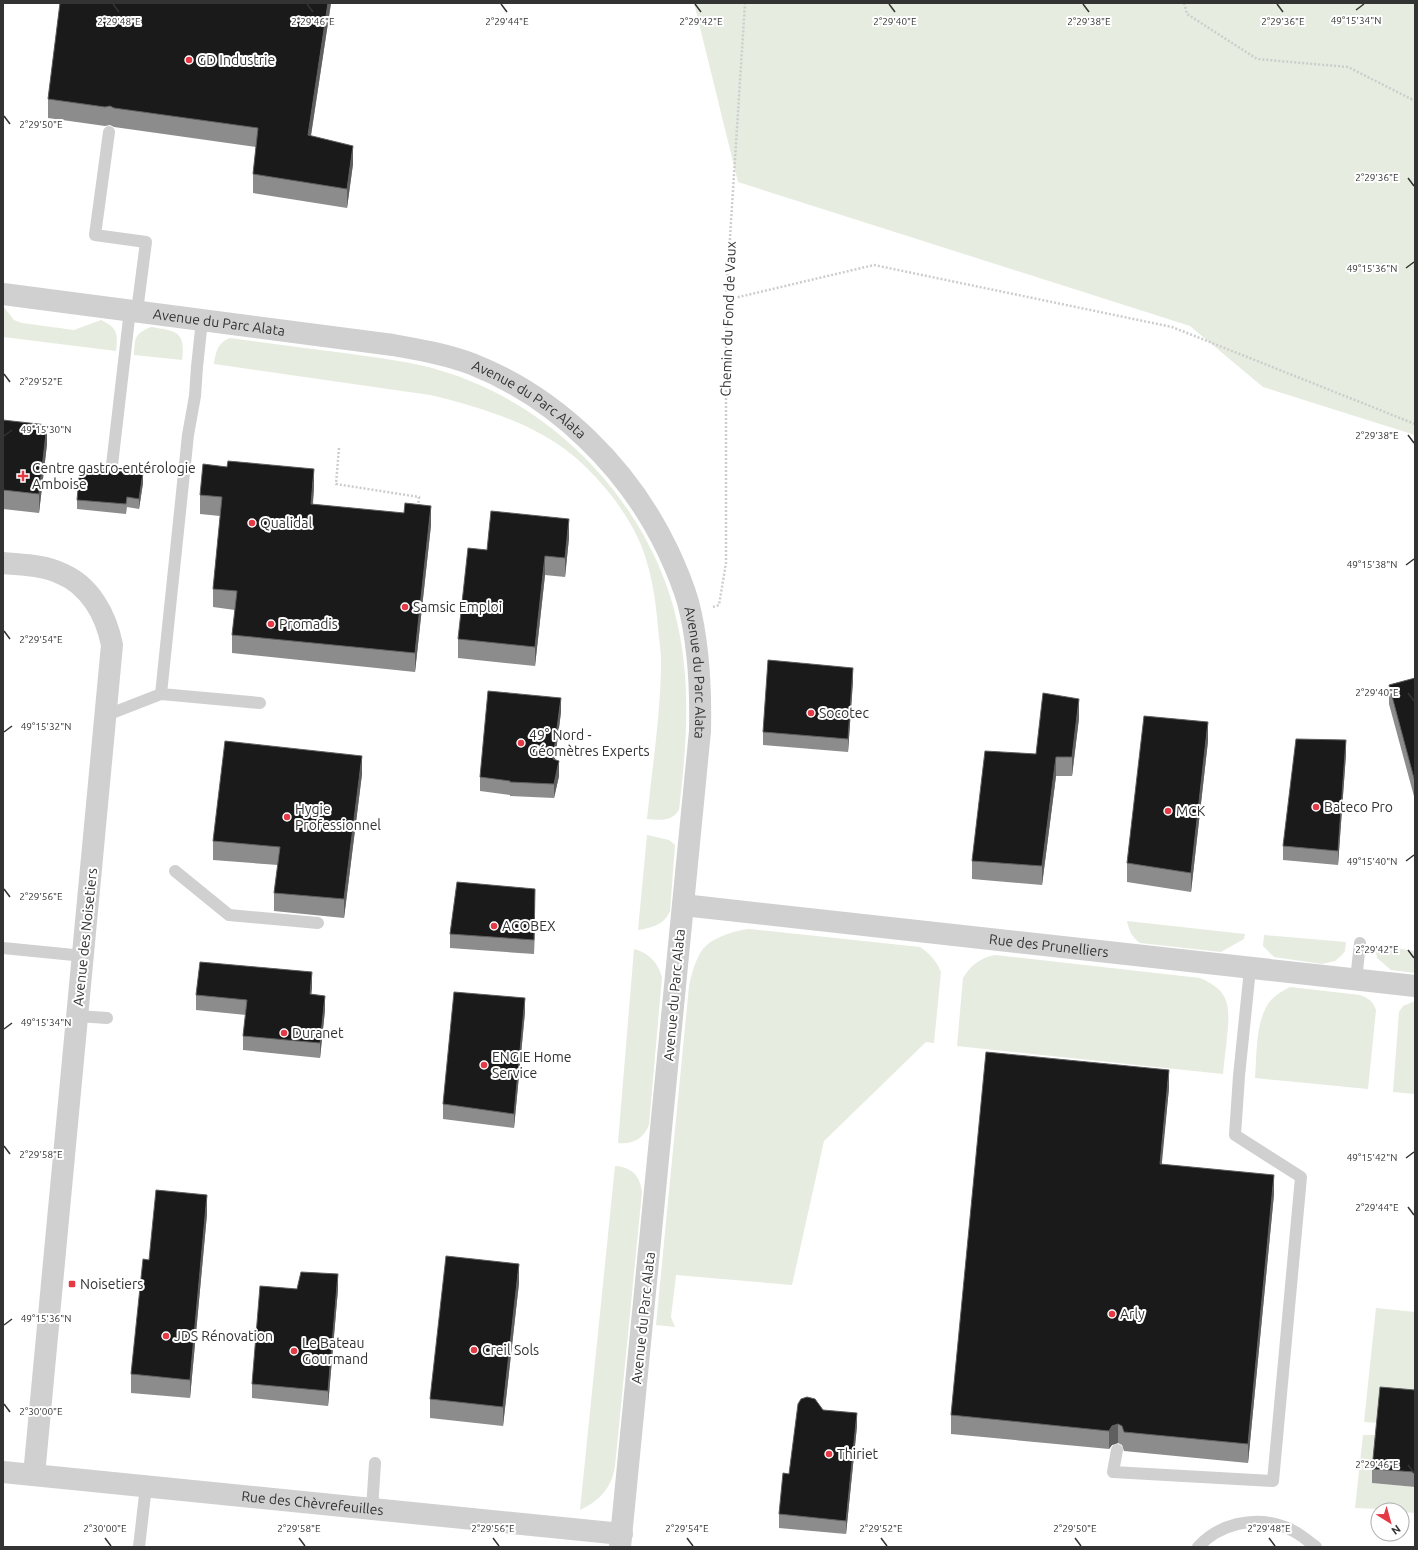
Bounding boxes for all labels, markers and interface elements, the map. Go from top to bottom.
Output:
text: 49°15'34"N [1331,15,1381,26]
text: 2°29'48"E [97,16,141,27]
text: 2°29'46"E [291,16,335,27]
text: 2°29'44"E [485,16,529,27]
text: 2°29'42"E [679,16,723,27]
text: 2°29'40"E [873,16,917,27]
text: 2°29'38"E [1067,16,1111,27]
text: 2°29'36"E [1261,16,1305,27]
place label: GD Industrie [197,52,275,68]
marker: GD Industrie [184,55,194,65]
text: 2°29'50"E [19,119,63,130]
text: 2°29'36"E [1355,172,1399,183]
street label: Chemin du Fond de Vaux [717,241,739,397]
text: 49°15'36"N [1347,263,1397,274]
street label: Avenue du Parc Alata [152,306,286,339]
street label: Avenue du Parc Alata [470,357,589,442]
text: 2°29'52"E [19,376,63,387]
text: 49°15'30"N [21,424,71,435]
text: 2°29'38"E [1355,430,1399,441]
place label: Centre gastro-entérologie Amboise [32,460,196,492]
marker: Centre gastro-entérologie Amboise [17,470,29,482]
place label: Qualidal [260,515,313,531]
marker: Qualidal [247,518,257,528]
text: 49°15'38"N [1347,559,1397,570]
place label: Samsic Emploi [413,599,502,615]
marker: Samsic Emploi [400,602,410,612]
street label: Avenue du Parc Alata [681,605,708,740]
place label: Promadis [279,616,338,632]
marker: Promadis [266,619,276,629]
text: 2°29'54"E [19,634,63,645]
text: 2°29'40"E [1355,687,1399,698]
place label: Socotec [819,705,869,721]
marker: Socotec [806,708,816,718]
text: 49°15'32"N [21,721,71,732]
place label: 49° Nord - Géomètres Experts [529,727,650,759]
marker: 49° Nord - Géomètres Experts [516,738,526,748]
place label: Bateco Pro [1324,799,1393,815]
place label: Hygie Professionnel [295,801,381,833]
marker: Bateco Pro [1311,802,1321,812]
place label: MCK [1176,803,1206,819]
marker: MCK [1163,806,1173,816]
marker: Hygie Professionnel [282,812,292,822]
text: 49°15'40"N [1347,856,1397,867]
street label: Avenue des Noisetiers [70,867,100,1007]
text: 2°29'56"E [19,891,63,902]
place label: ACOBEX [502,918,556,934]
marker: ACOBEX [489,921,499,931]
street label: Avenue du Parc Alata [660,928,688,1062]
street label: Rue des Prunelliers [988,931,1109,960]
text: 2°29'42"E [1355,944,1399,955]
text: 49°15'34"N [21,1017,71,1028]
place label: Duranet [292,1025,344,1041]
marker: Duranet [279,1028,289,1038]
place label: ENGIE Home Service [492,1049,572,1081]
marker: ENGIE Home Service [479,1060,489,1070]
text: 2°29'58"E [19,1149,63,1160]
text: 49°15'42"N [1347,1152,1397,1163]
text: 2°29'44"E [1355,1202,1399,1213]
street label: Avenue du Parc Alata [628,1251,658,1385]
place label: Noisetiers [80,1276,143,1292]
marker: Noisetiers [67,1279,77,1289]
place label: Arly [1120,1306,1145,1322]
marker: Arly [1107,1309,1117,1319]
text: 49°15'36"N [21,1313,71,1324]
place label: JDS Rénovation [174,1328,273,1344]
marker: JDS Rénovation [161,1331,171,1341]
place label: Le Bateau Gourmand [302,1335,368,1367]
place label: Creil Sols [482,1342,539,1358]
marker: Creil Sols [469,1345,479,1355]
marker: Le Bateau Gourmand [289,1346,299,1356]
text: 2°30'00"E [19,1406,63,1417]
place label: Thiriet [837,1446,879,1462]
marker: Thiriet [824,1449,834,1459]
text: 2°29'46"E [1355,1459,1399,1470]
street label: Rue des Chèvrefeuilles [241,1488,384,1518]
north arrow [1370,1502,1410,1542]
text: 2°30'00"E [83,1523,127,1534]
text: 2°29'58"E [277,1523,321,1534]
text: 2°29'56"E [471,1523,515,1534]
text: 2°29'54"E [665,1523,709,1534]
text: 2°29'52"E [859,1523,903,1534]
text: 2°29'50"E [1053,1523,1097,1534]
text: 2°29'48"E [1247,1523,1291,1534]
text: N [1389,1523,1403,1537]

